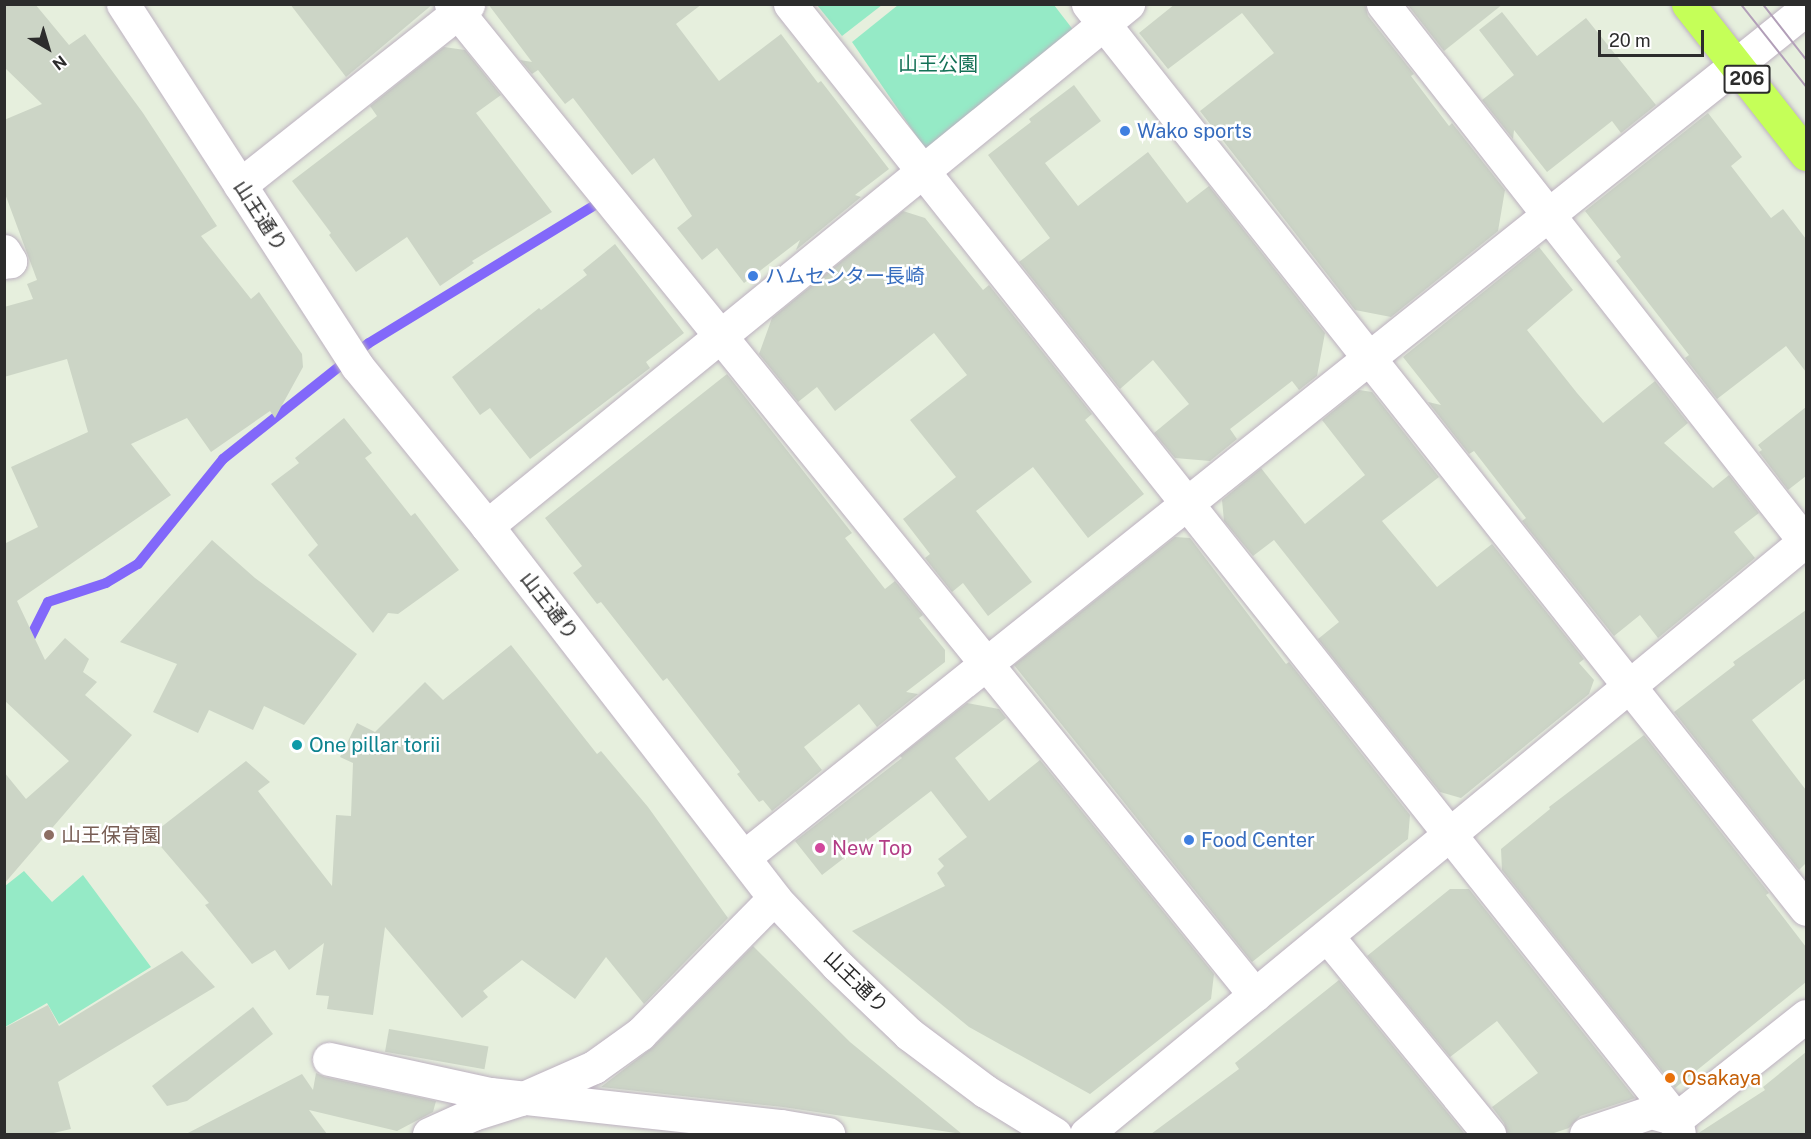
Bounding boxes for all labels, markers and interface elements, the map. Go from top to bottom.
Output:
north arrow [18,18,78,78]
scale bar [1601,18,1708,56]
text: 20 m [1609,30,1651,51]
text: N [49,51,70,74]
park label: 山王公園 [898,52,978,76]
road number: 206 [1723,64,1771,94]
place label: Wako sports [1137,119,1252,143]
marker: Wako sports [1118,124,1132,138]
street label: 山王通り [228,176,292,256]
place label: ハムセンター長崎 [765,264,925,288]
marker: ハムセンター長崎 [746,269,760,283]
street label: 山王通り [515,567,583,645]
place label: One pillar torii [309,733,440,757]
marker: One pillar torii [290,738,304,752]
place label: 山王保育園 [61,823,161,847]
marker: 山王保育園 [42,828,56,842]
place label: Food Center [1201,828,1315,852]
marker: Food Center [1182,833,1196,847]
place label: New Top [832,836,912,860]
marker: New Top [813,841,827,855]
street label: 山王通り [819,946,893,1018]
place label: Osakaya [1682,1066,1761,1090]
marker: Osakaya [1663,1071,1677,1085]

